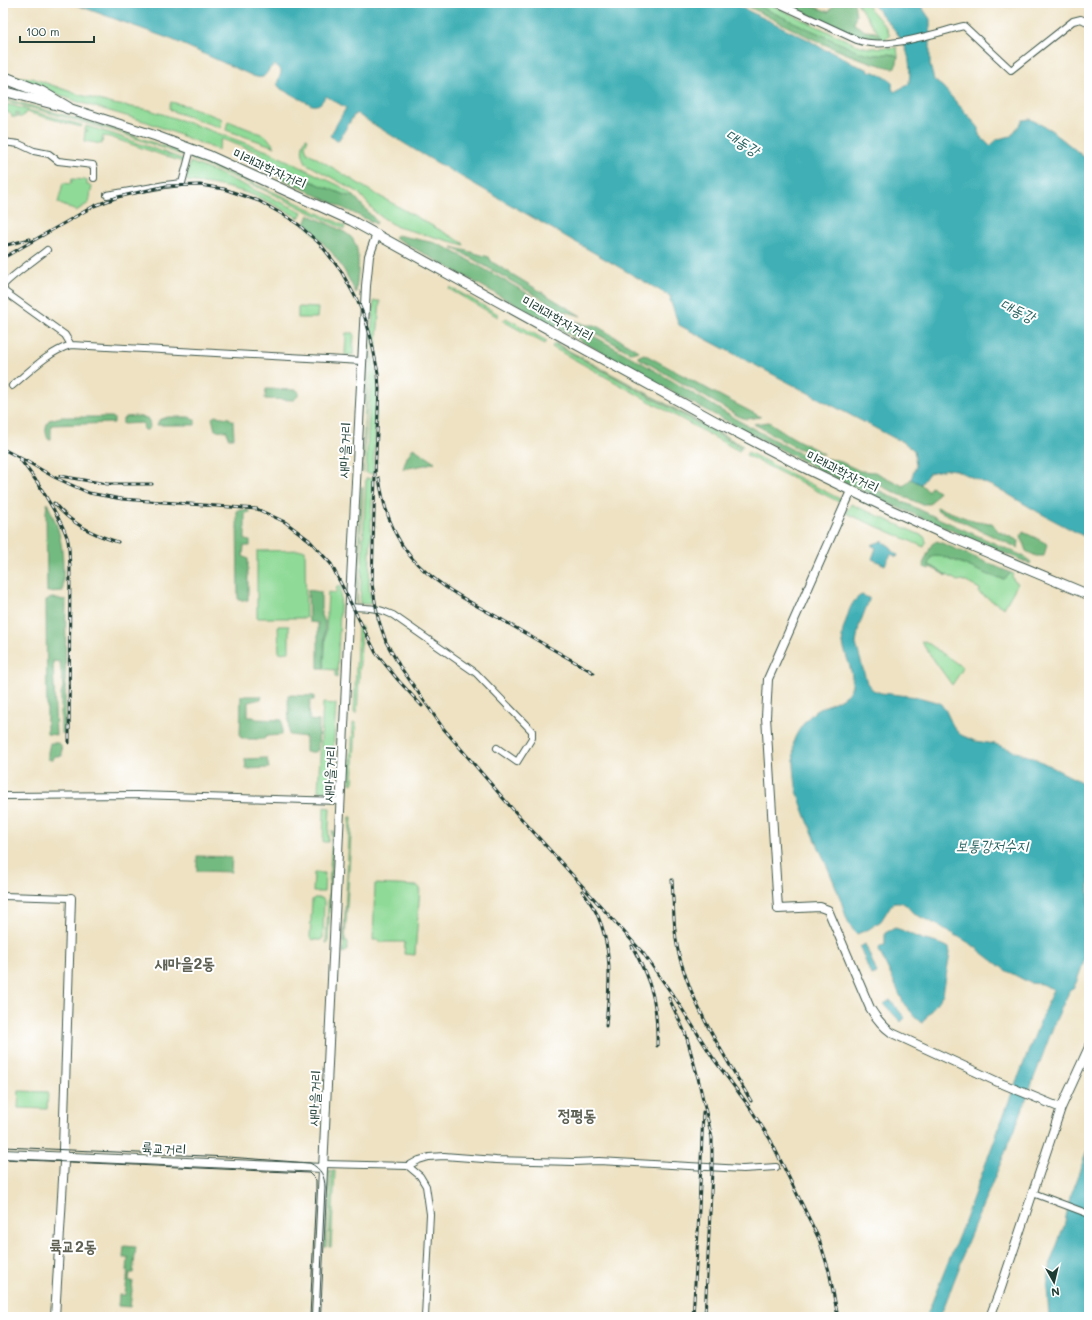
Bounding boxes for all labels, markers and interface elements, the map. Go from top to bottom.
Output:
scale bar [20,18,94,44]
text: 100 m [26,23,60,39]
water label: 대동강 [722,124,765,161]
street label: 미래과학자거리 [230,143,310,193]
street label: 미래과학자거리 [519,291,597,345]
water label: 대동강 [997,293,1040,328]
street label: 새마을거리 [333,421,355,479]
street label: 미래과학자거리 [803,445,883,497]
street label: 새마을거리 [318,745,340,803]
water label: 보통강저수지 [956,835,1030,855]
district label: 새마을2동 [154,952,215,973]
street label: 새마을거리 [303,1069,325,1127]
district label: 정평동 [558,1104,596,1125]
street label: 륙교거리 [141,1137,187,1159]
district label: 륙교2동 [49,1235,97,1256]
north arrow [1034,1262,1074,1302]
text: N [1050,1284,1061,1300]

